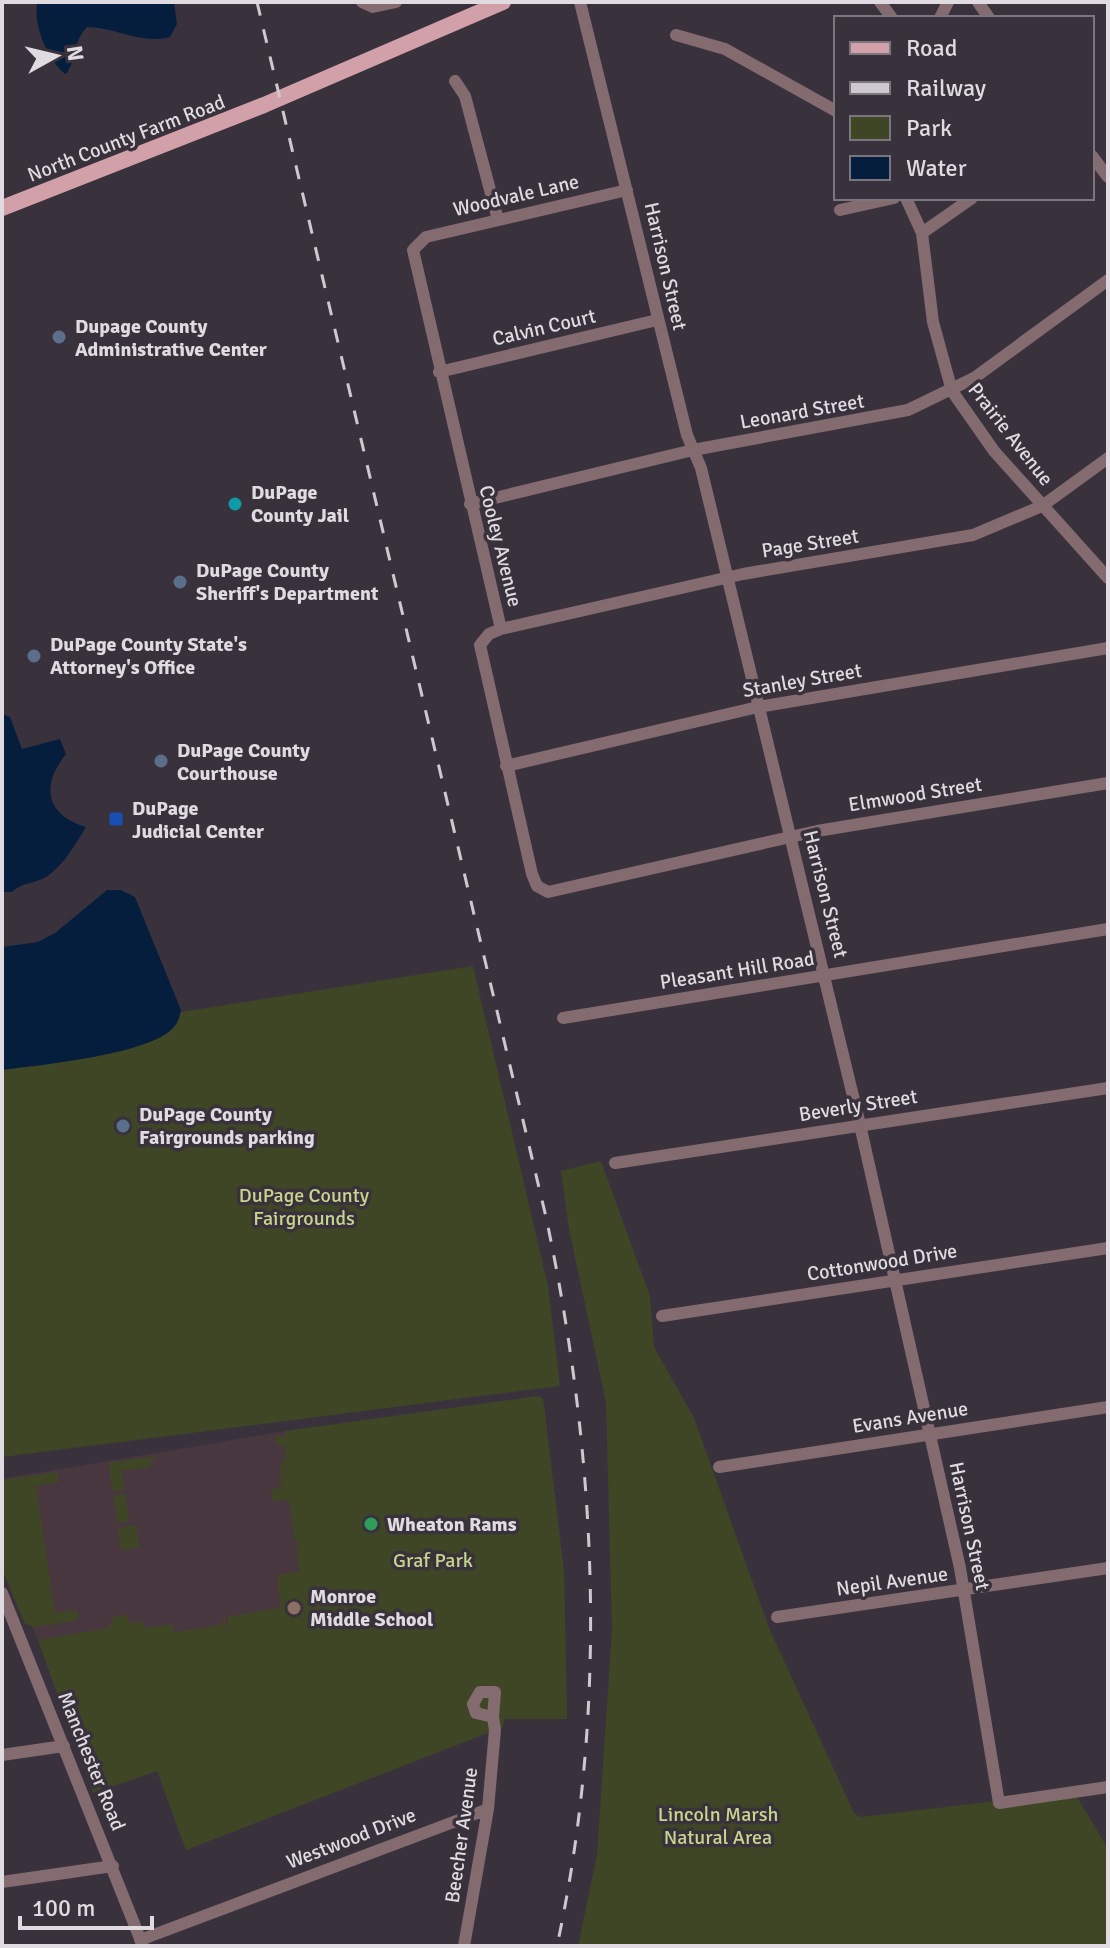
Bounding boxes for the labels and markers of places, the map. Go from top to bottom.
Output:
place label: Dupage County Administrative Center [75,314,267,362]
marker: Dupage County Administrative Center [50,328,68,346]
place label: DuPage County Jail [251,480,349,528]
marker: DuPage County Jail [226,495,244,513]
place label: DuPage County Sheriff's Department [196,558,379,606]
marker: DuPage County Sheriff's Department [171,573,189,591]
place label: DuPage County State's Attorney's Office [50,632,247,680]
marker: DuPage County State's Attorney's Office [25,647,43,665]
place label: DuPage County Courthouse [177,738,310,786]
marker: DuPage County Courthouse [152,752,170,770]
place label: DuPage Judicial Center [132,796,264,844]
marker: DuPage Judicial Center [107,810,125,828]
place label: DuPage County Fairgrounds parking [139,1102,315,1150]
marker: DuPage County Fairgrounds parking [114,1117,132,1135]
place label: Wheaton Rams [387,1512,517,1537]
marker: Wheaton Rams [362,1515,380,1533]
place label: Monroe Middle School [310,1584,433,1632]
marker: Monroe Middle School [285,1599,303,1617]

